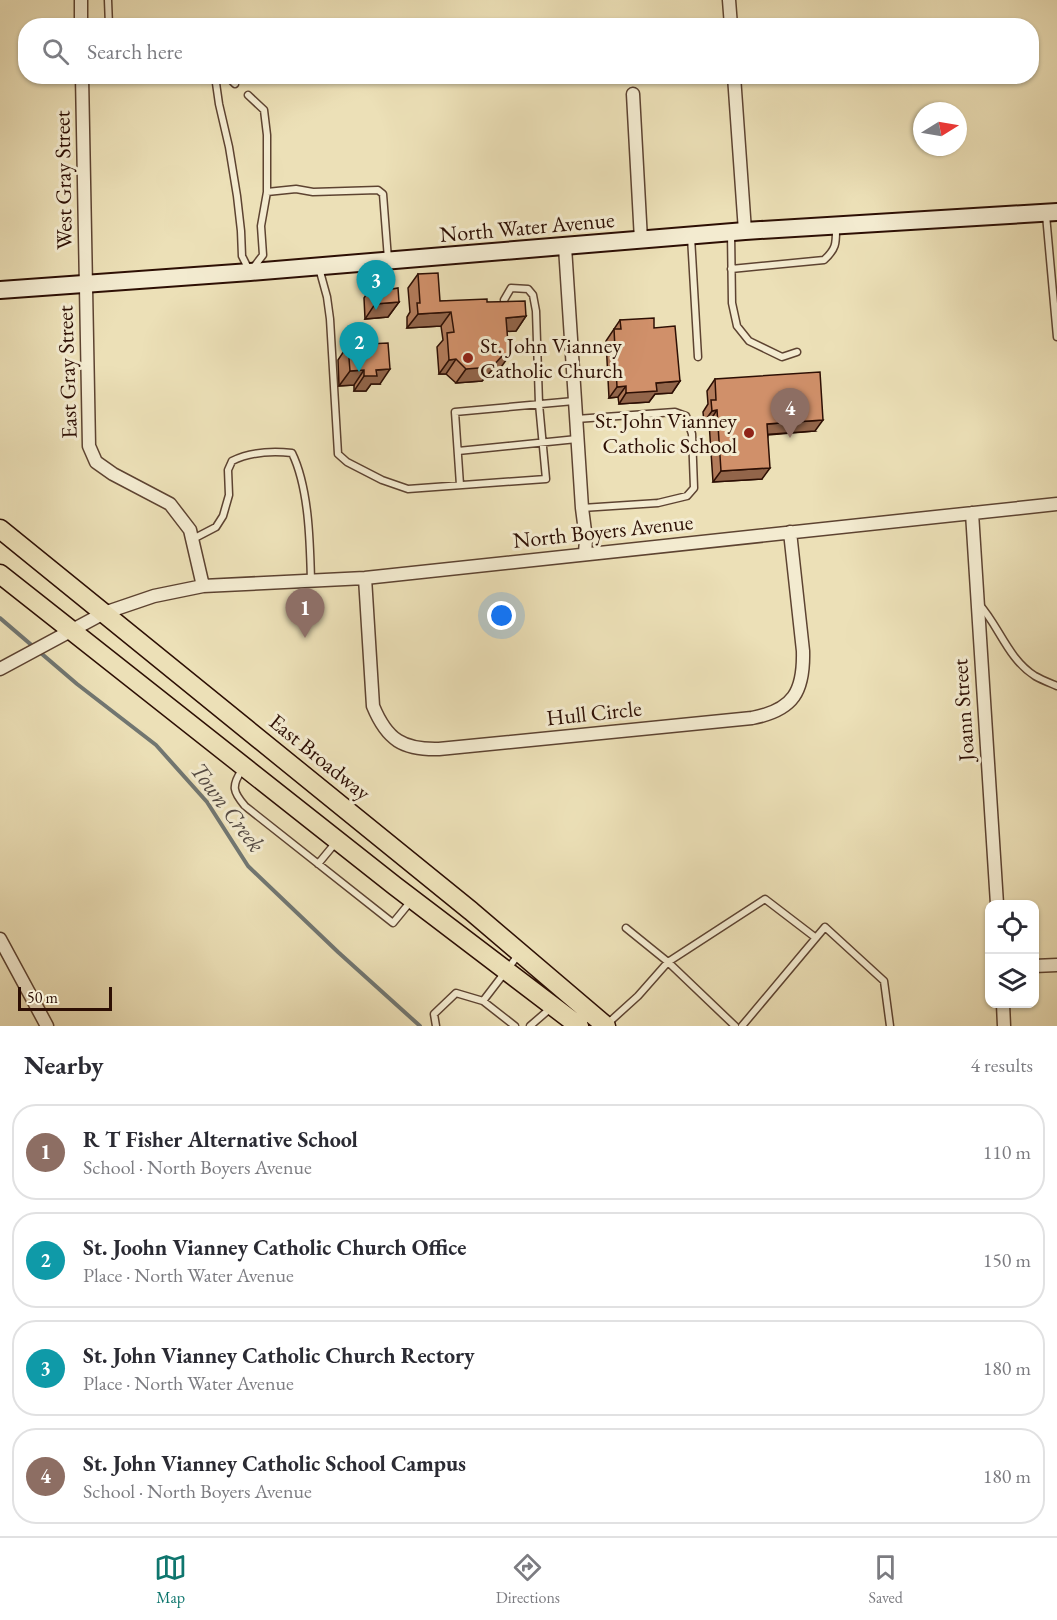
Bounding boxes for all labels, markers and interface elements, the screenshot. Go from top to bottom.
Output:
search box [18,18,1039,84]
icon: search [39,35,72,68]
text: Search here [87,37,182,66]
north arrow [913,102,967,156]
street label: West Gray Street [47,110,79,250]
street label: North Water Avenue [438,205,616,249]
pin: 3 [356,260,395,310]
street label: East Gray Street [50,305,84,439]
pin: 2 [340,322,378,372]
place label: St. John Vianney Catholic Church [480,331,623,385]
marker: St. John Vianney Catholic Church [461,351,475,365]
pin: 4 [770,388,810,438]
place label: St. John Vianney Catholic School [595,406,737,460]
marker: St. John Vianney Catholic School [742,426,756,440]
street label: North Boyers Avenue [511,507,695,555]
pin: 1 [286,588,324,638]
your location [487,601,516,630]
street label: Joann Street [945,658,981,764]
street label: Hull Circle [545,694,643,732]
street label: East Broadway [263,707,377,807]
water label: Town Creek [184,755,272,859]
map controls [985,900,1039,1008]
button: locate [985,900,1039,954]
button: layers [985,954,1039,1008]
scale bar [18,984,112,1012]
text: 50 m [27,987,58,1008]
text: Nearby [24,1048,104,1082]
text: 4 results [970,1052,1033,1078]
text: R T Fisher Alternative School [83,1125,358,1154]
text: 1 [40,1139,51,1165]
text: 110 m [983,1139,1031,1165]
text: School · North Boyers Avenue [83,1154,312,1180]
text: St. Joohn Vianney Catholic Church Office [83,1233,466,1262]
text: 2 [40,1247,51,1273]
text: 150 m [983,1247,1031,1273]
text: Place · North Water Avenue [83,1262,294,1288]
text: St. John Vianney Catholic Church Rectory [83,1341,475,1370]
text: 3 [40,1355,51,1381]
text: 180 m [983,1355,1031,1381]
text: Place · North Water Avenue [83,1370,294,1396]
text: St. John Vianney Catholic School Campus [83,1449,466,1478]
text: 4 [40,1463,51,1489]
text: 180 m [983,1463,1031,1489]
text: School · North Boyers Avenue [83,1478,312,1504]
tab: Map [154,1551,187,1608]
tab: Directions [496,1551,560,1608]
tab: Saved [868,1551,903,1608]

